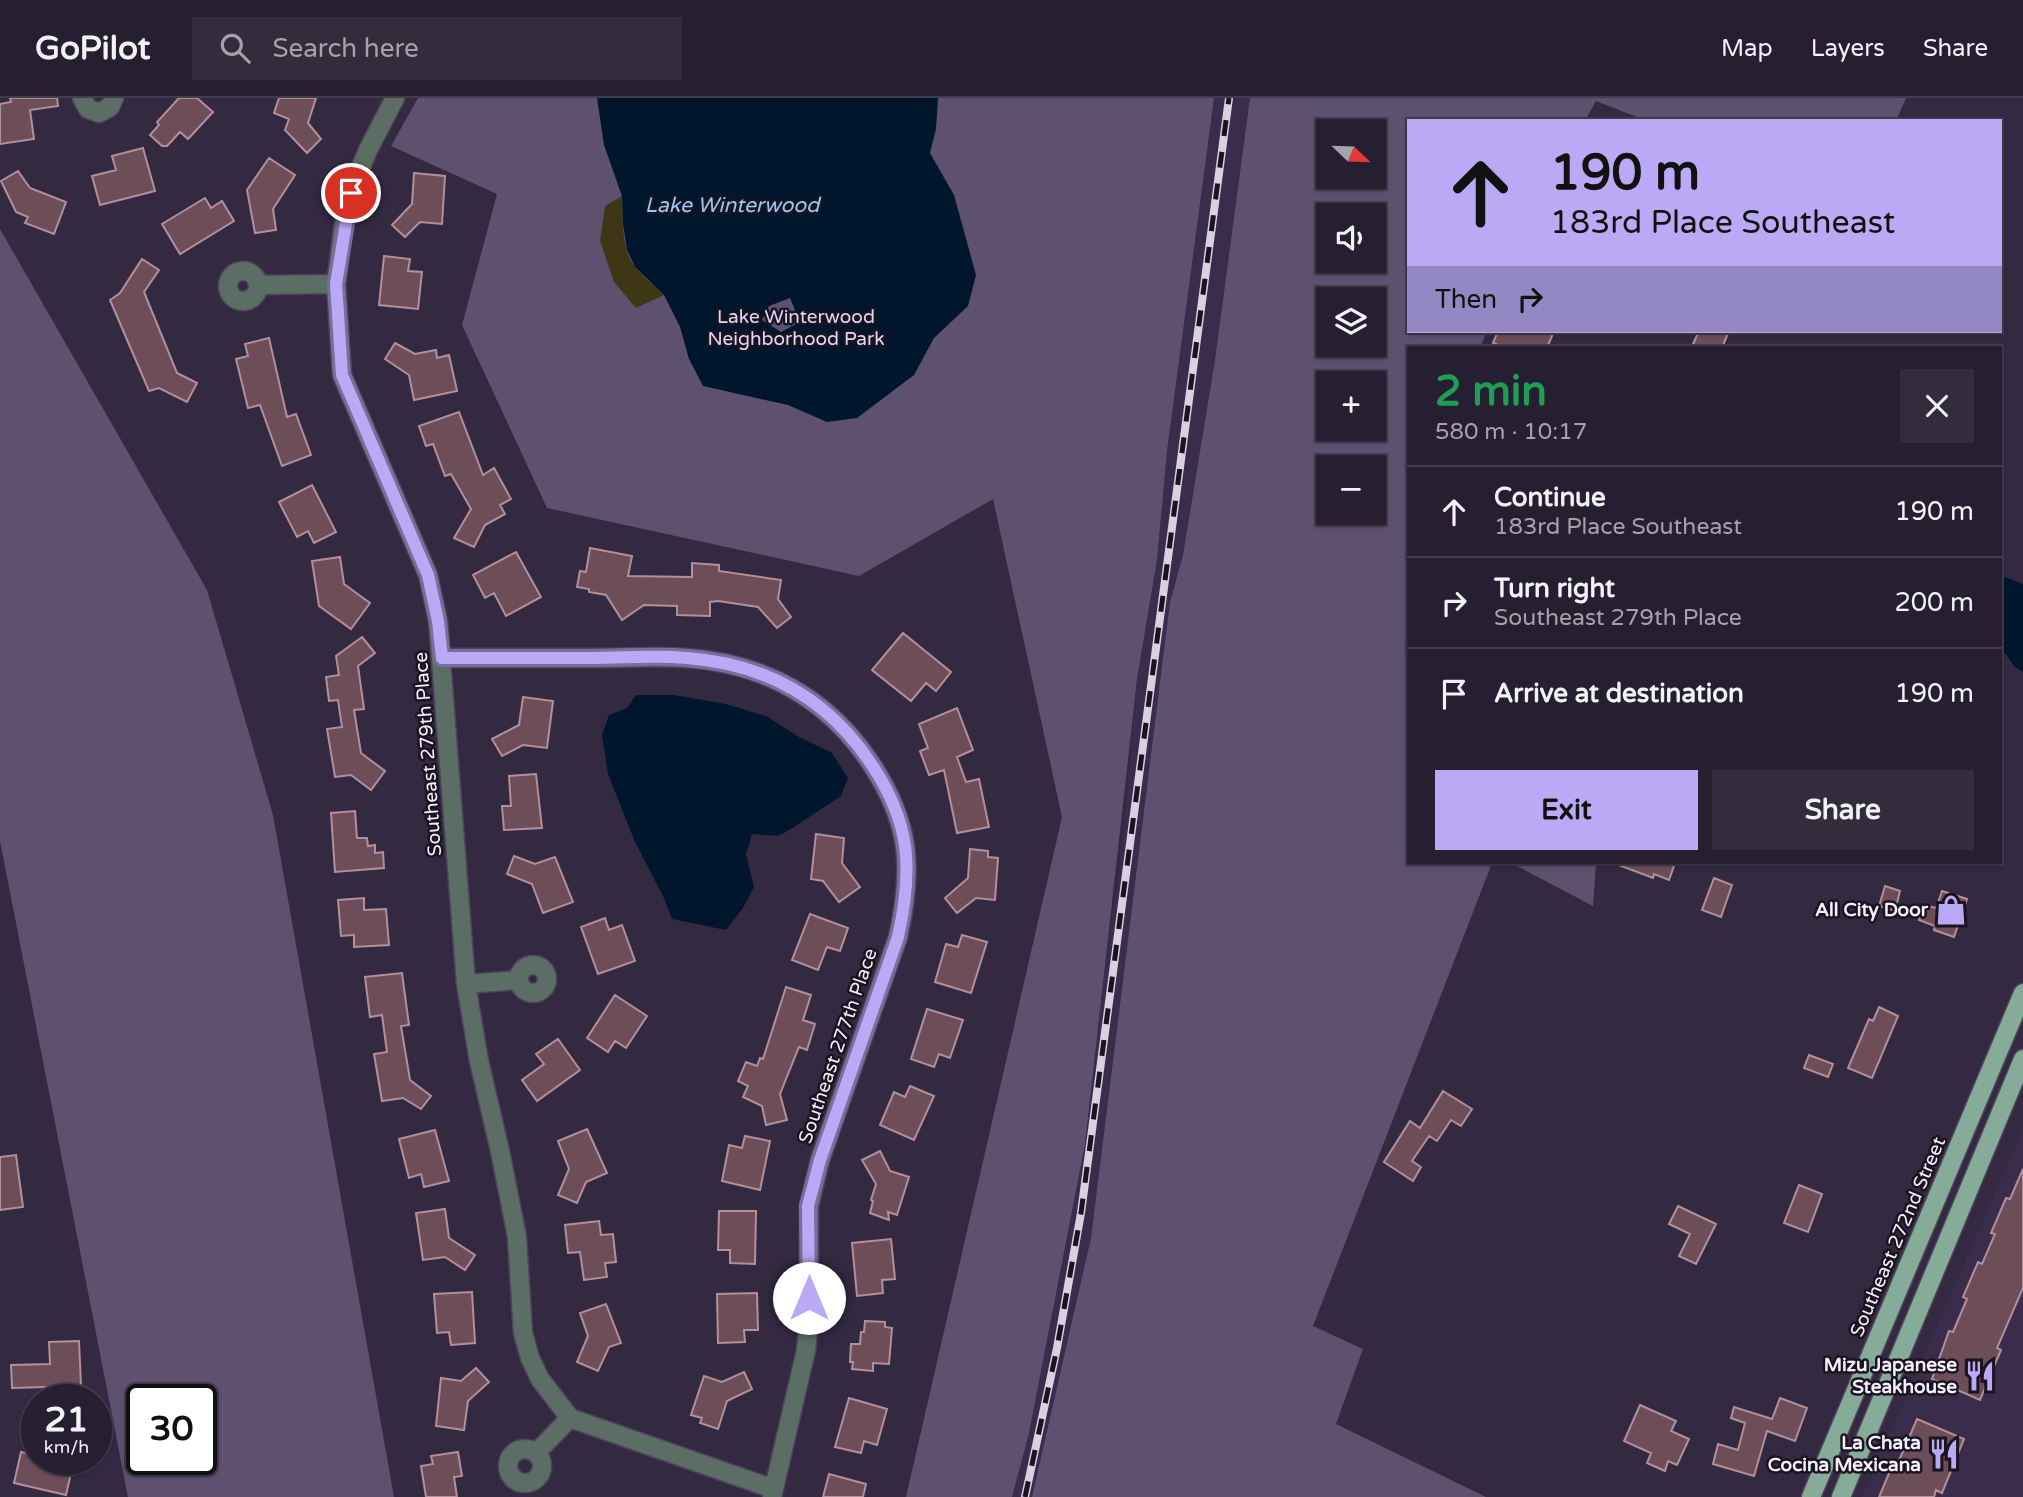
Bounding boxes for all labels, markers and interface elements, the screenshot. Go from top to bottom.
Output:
search box [192,17,682,80]
text: GoPilot [35,29,150,68]
icon: search [216,29,254,67]
text: Search here [272,33,419,64]
text: Map [1721,34,1773,63]
text: Layers [1811,34,1885,63]
text: Share [1923,34,1988,63]
north arrow [1316,119,1386,189]
map controls [1316,119,1386,525]
text: 190 m [1550,144,1700,203]
icon: ahead [1435,147,1526,238]
pin [321,163,381,223]
icon: arrive [332,174,370,212]
water label: Lake Winterwood [645,193,822,218]
button: sound [1316,203,1386,273]
text: 183rd Place Southeast [1550,204,1895,242]
icon: right [1511,280,1549,318]
text: Then [1435,284,1497,315]
button: layers [1316,287,1386,357]
park label: Lake Winterwood Neighborhood Park [707,306,885,350]
text: 2 min [1435,366,1547,417]
button: close [1900,369,1974,443]
button: + [1316,371,1386,441]
text: 580 m · 10:17 [1435,418,1587,446]
button: − [1316,455,1386,525]
text: Continue [1494,482,1606,513]
icon: ahead [1435,493,1473,531]
text: 190 m [1894,496,1974,527]
text: 183rd Place Southeast [1494,513,1742,541]
text: Turn right [1494,573,1615,604]
icon: right [1435,584,1473,622]
text: 200 m [1894,587,1974,618]
text: Southeast 279th Place [1494,604,1742,632]
street label: Southeast 279th Place [410,651,446,857]
icon: arrive [1435,675,1473,713]
text: Arrive at destination [1494,678,1744,709]
text: 190 m [1894,678,1974,709]
button: Exit [1435,770,1698,850]
button: Share [1712,770,1974,850]
shop icon: All City Door [1934,893,1968,927]
place label: All City Door [1815,899,1929,922]
street label: Southeast 277th Place [794,946,882,1146]
street label: Southeast 272nd Street [1846,1134,1950,1340]
position arrow [772,1261,846,1335]
place label: Mizu Japanese Steakhouse [1824,1354,1957,1398]
restaurant icon: Mizu Japanese Steakhouse [1963,1359,1997,1393]
speed limit sign: 30 [126,1384,217,1475]
text: 21 [45,1399,88,1441]
place label: La Chata Cocina Mexicana [1768,1432,1921,1476]
text: km/h [44,1436,89,1458]
restaurant icon: La Chata Cocina Mexicana [1927,1437,1961,1471]

